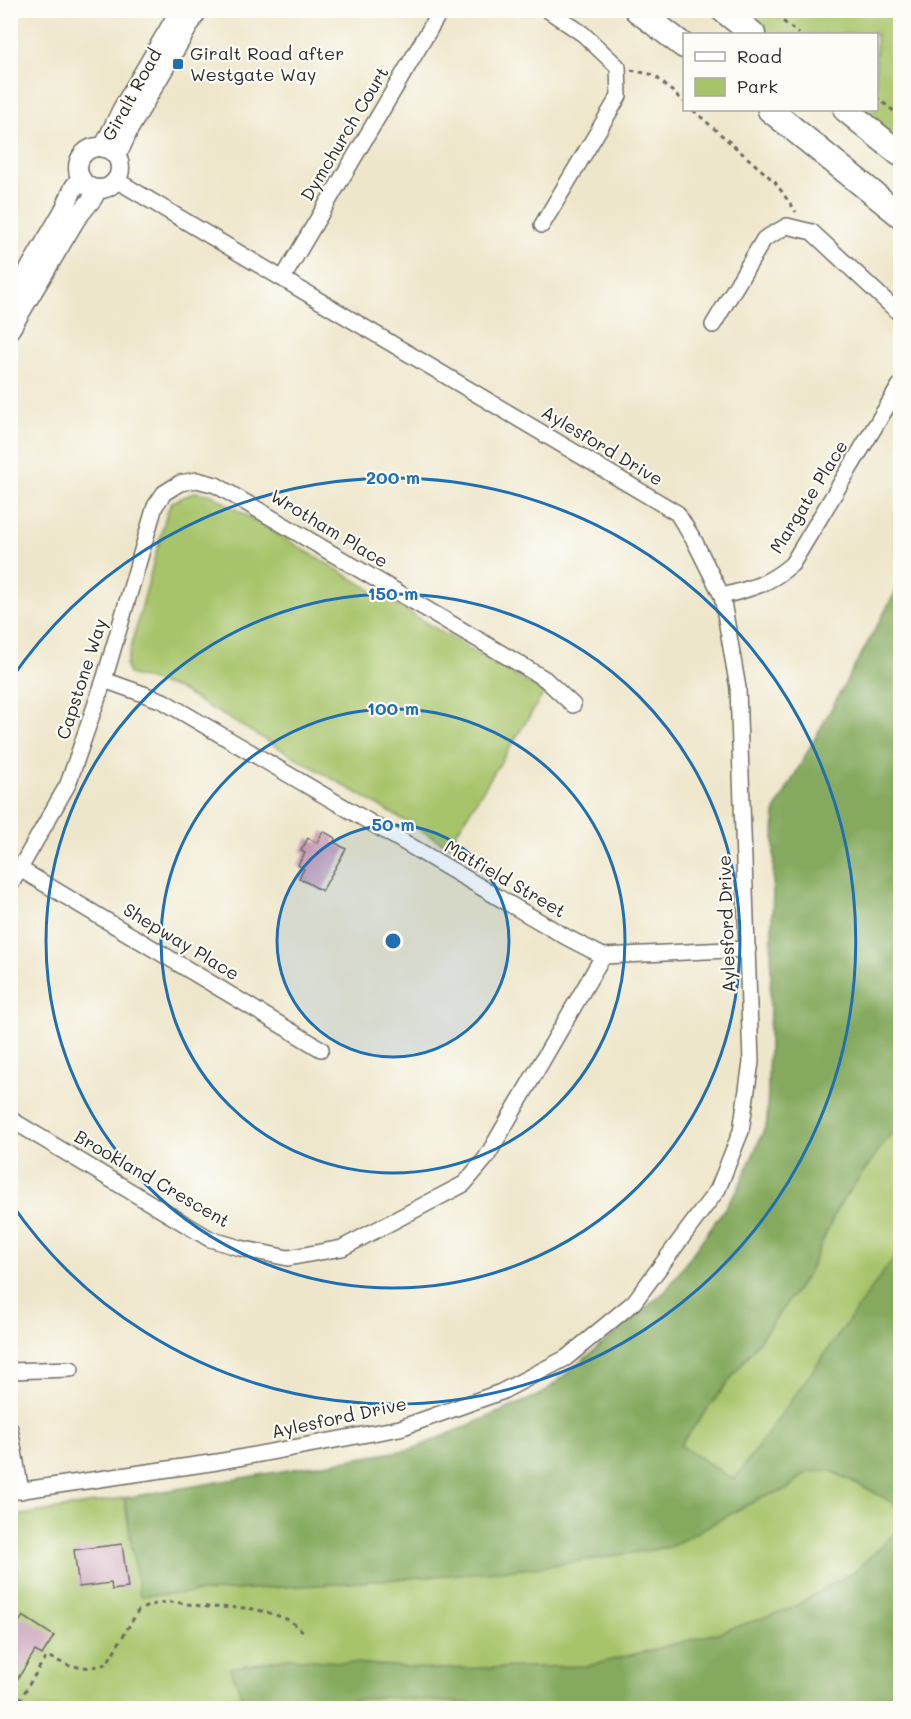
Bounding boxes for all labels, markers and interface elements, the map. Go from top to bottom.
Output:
legend [683,33,878,111]
place label: Giralt Road after Westgate Way [190,41,344,86]
street label: Giralt Road [96,44,166,145]
text: Road [737,44,782,68]
marker: Giralt Road after Westgate Way [171,57,185,71]
street label: Dymchurch Court [295,62,394,205]
text: Park [737,74,778,98]
street label: Aylesford Drive [537,399,668,491]
street label: Margate Place [764,435,853,558]
text: 200 m [366,465,420,489]
street label: Wrotham Place [266,484,393,573]
text: 150 m [368,581,418,605]
street label: Capstone Way [50,615,112,742]
text: 100 m [367,696,419,720]
text: 50 m [372,812,414,836]
street label: Matfield Street [441,834,570,923]
street label: Aylesford Drive [712,855,740,993]
street label: Shepway Place [119,897,244,985]
centre of rings [383,931,403,951]
street label: Brookland Crescent [71,1124,234,1232]
street label: Aylesford Drive [269,1391,409,1443]

